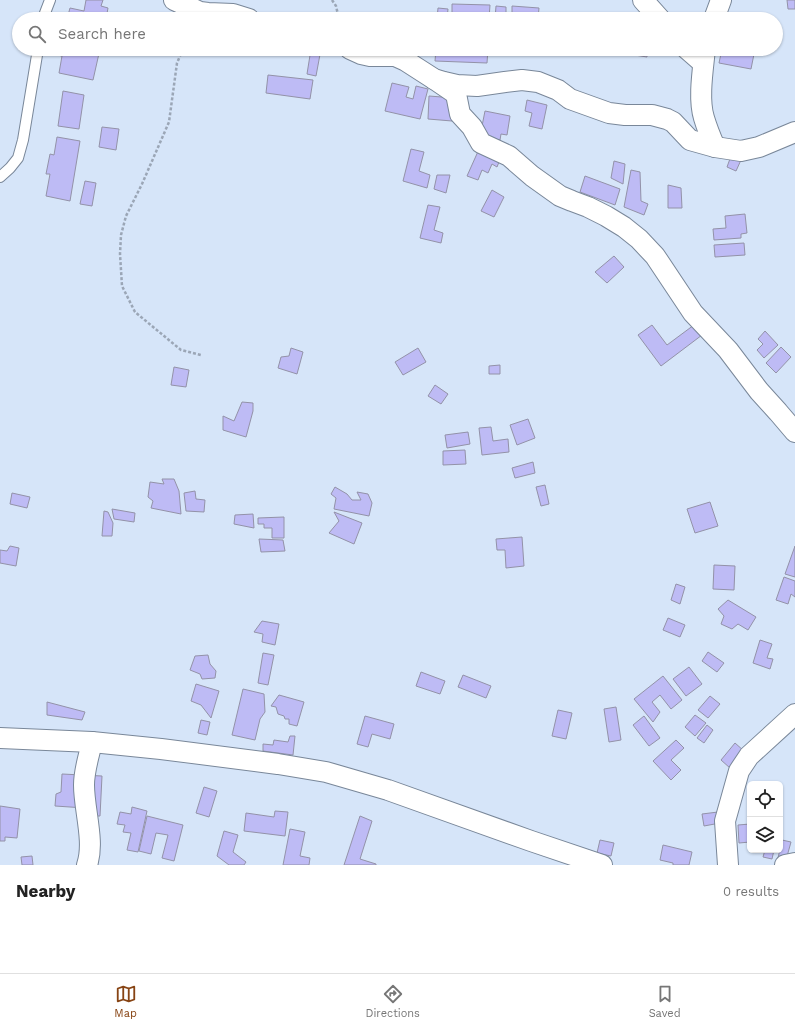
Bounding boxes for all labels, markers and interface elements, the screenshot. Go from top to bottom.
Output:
search box [12,12,783,56]
icon: search [26,23,48,45]
text: Search here [58,25,146,43]
map controls [747,781,783,853]
button: locate [747,781,783,817]
button: layers [747,817,783,853]
text: Nearby [16,881,75,901]
text: 0 results [723,884,779,899]
tab: Map [114,983,137,1020]
tab: Directions [366,983,420,1020]
tab: Saved [649,983,681,1020]

